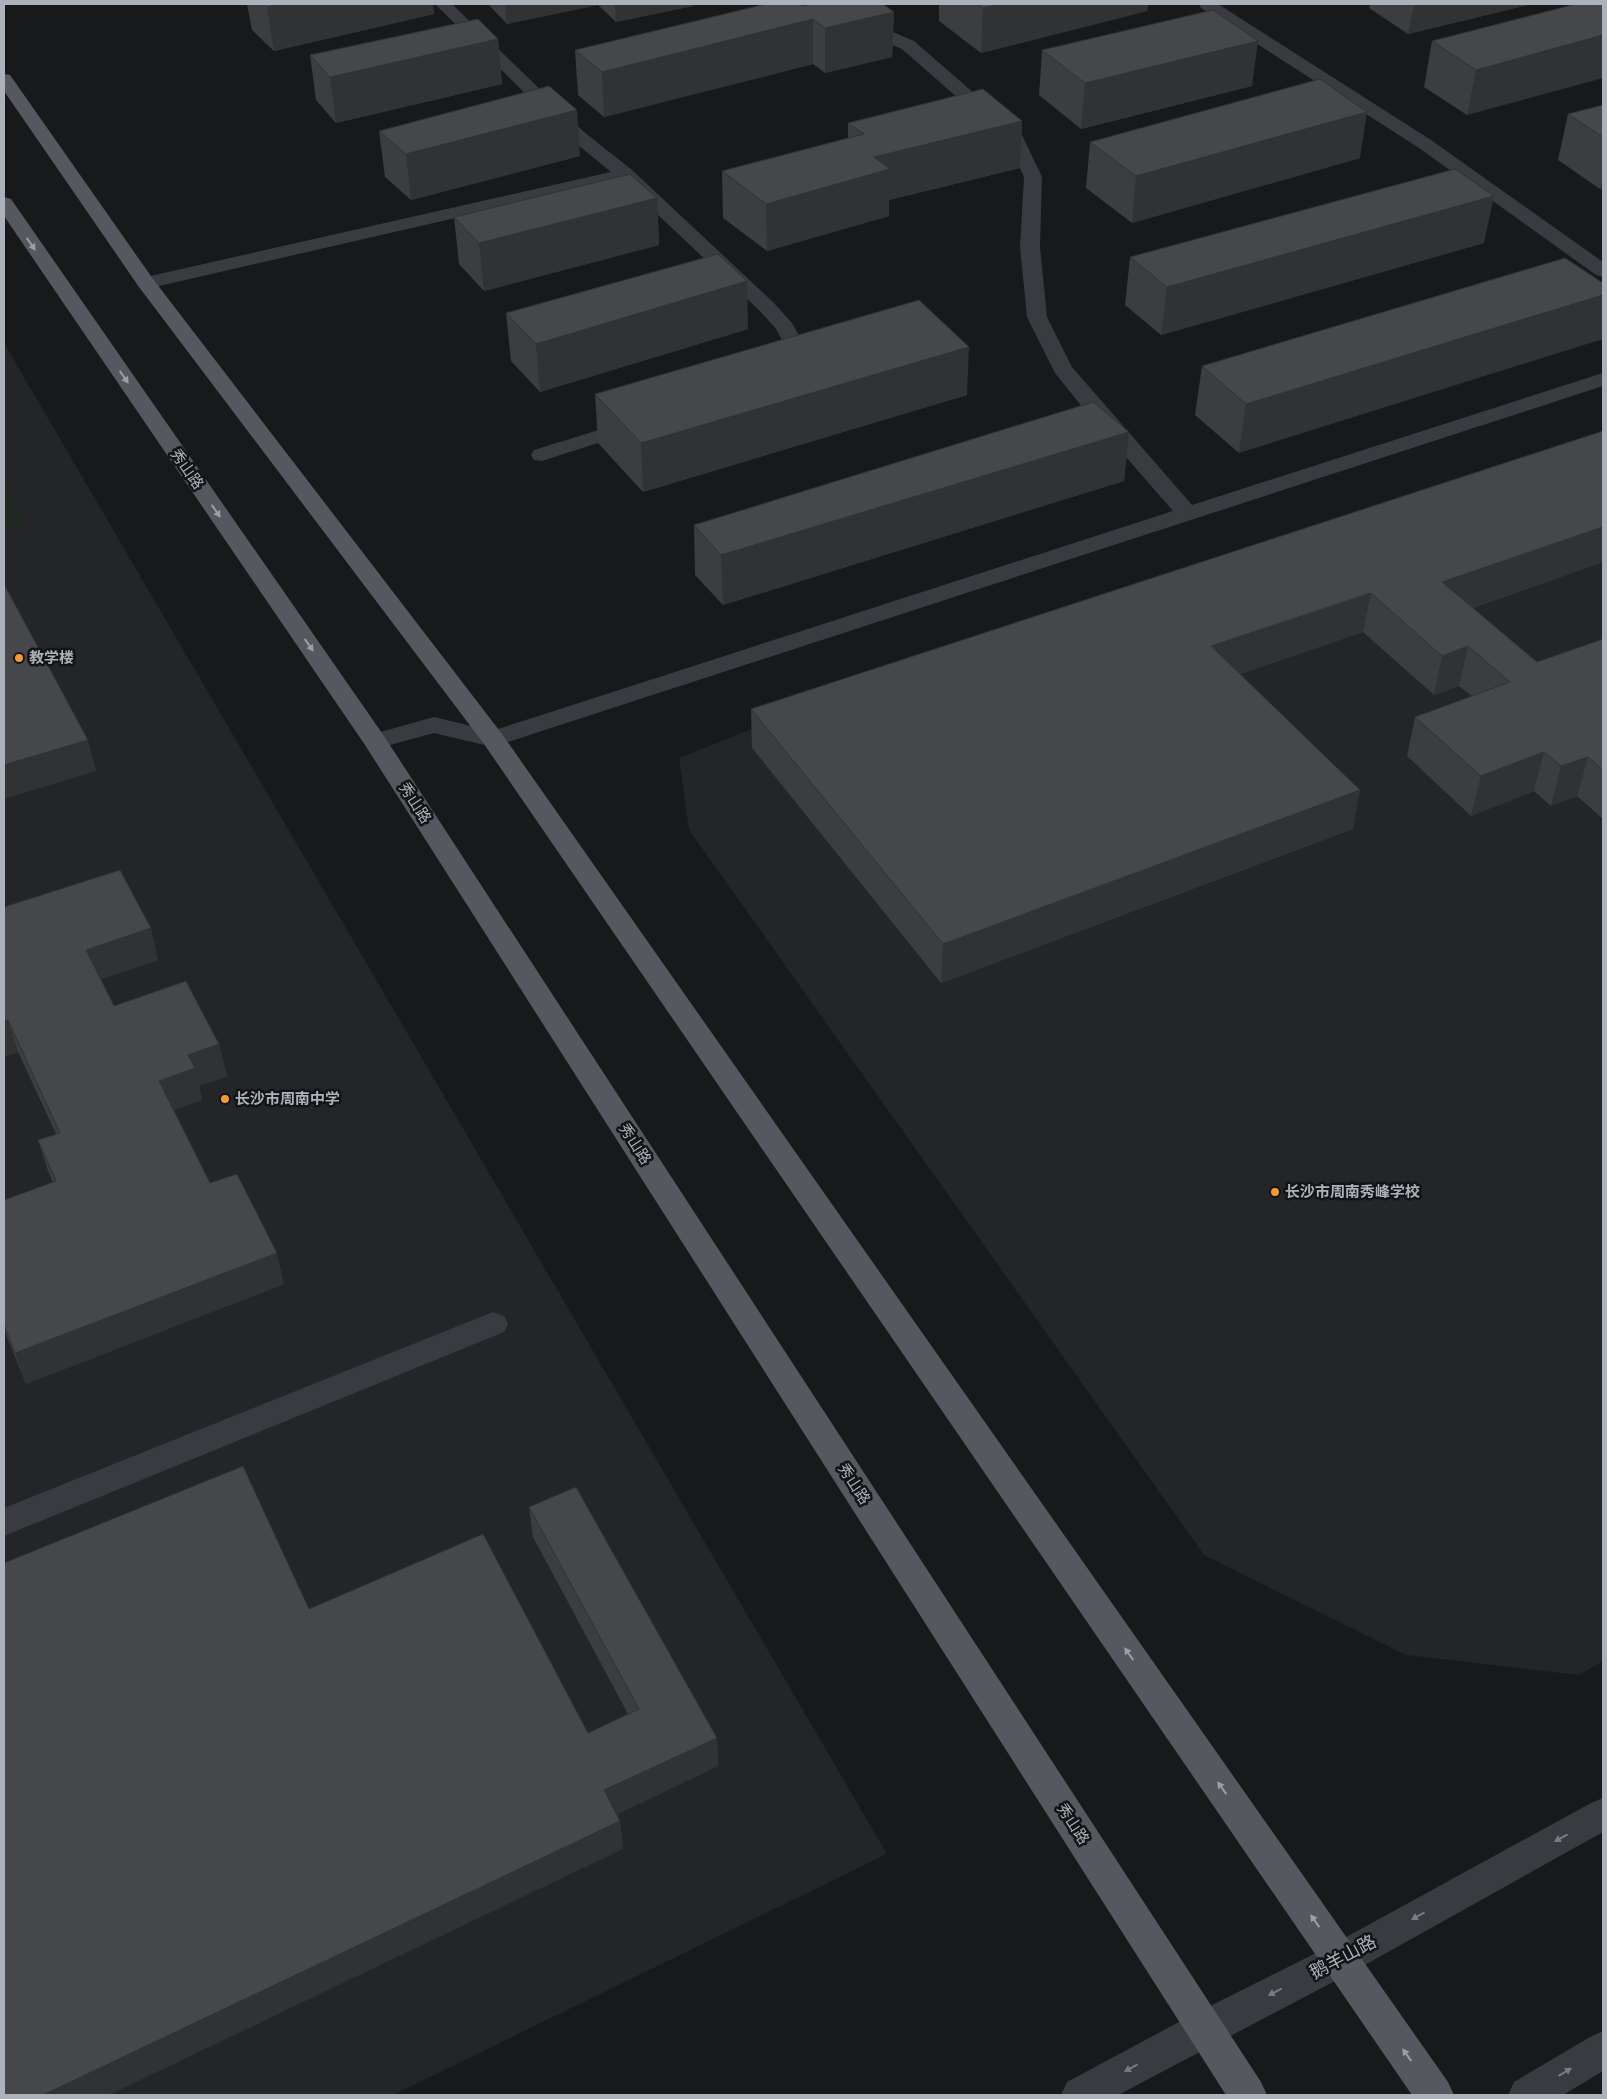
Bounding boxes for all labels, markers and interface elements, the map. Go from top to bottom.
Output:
one-way arrow [26,237,36,250]
one-way arrow [119,370,129,384]
street label: 秀山路 [165,444,210,494]
one-way arrow [211,504,221,518]
one-way arrow [304,638,314,651]
place label: 教学楼 [29,646,74,669]
marker: 教学楼 [13,652,25,664]
street label: 秀山路 [394,778,437,828]
place label: 长沙市周南中学 [235,1087,340,1110]
marker: 长沙市周南中学 [219,1093,231,1105]
street label: 秀山路 [614,1119,657,1169]
place label: 长沙市周南秀峰学校 [1285,1180,1420,1203]
marker: 长沙市周南秀峰学校 [1269,1186,1281,1198]
street label: 秀山路 [833,1459,876,1509]
one-way arrow [1124,1648,1134,1661]
one-way arrow [1217,1781,1227,1795]
street label: 秀山路 [1052,1799,1095,1849]
one-way arrow [1553,1834,1568,1842]
one-way arrow [1411,1912,1425,1920]
one-way arrow [1310,1915,1320,1928]
street label: 鹅羊山路 [1305,1928,1381,1985]
one-way arrow [1267,1988,1282,1996]
one-way arrow [1402,2048,1412,2062]
one-way arrow [1124,2064,1138,2072]
one-way arrow [1559,2068,1572,2077]

